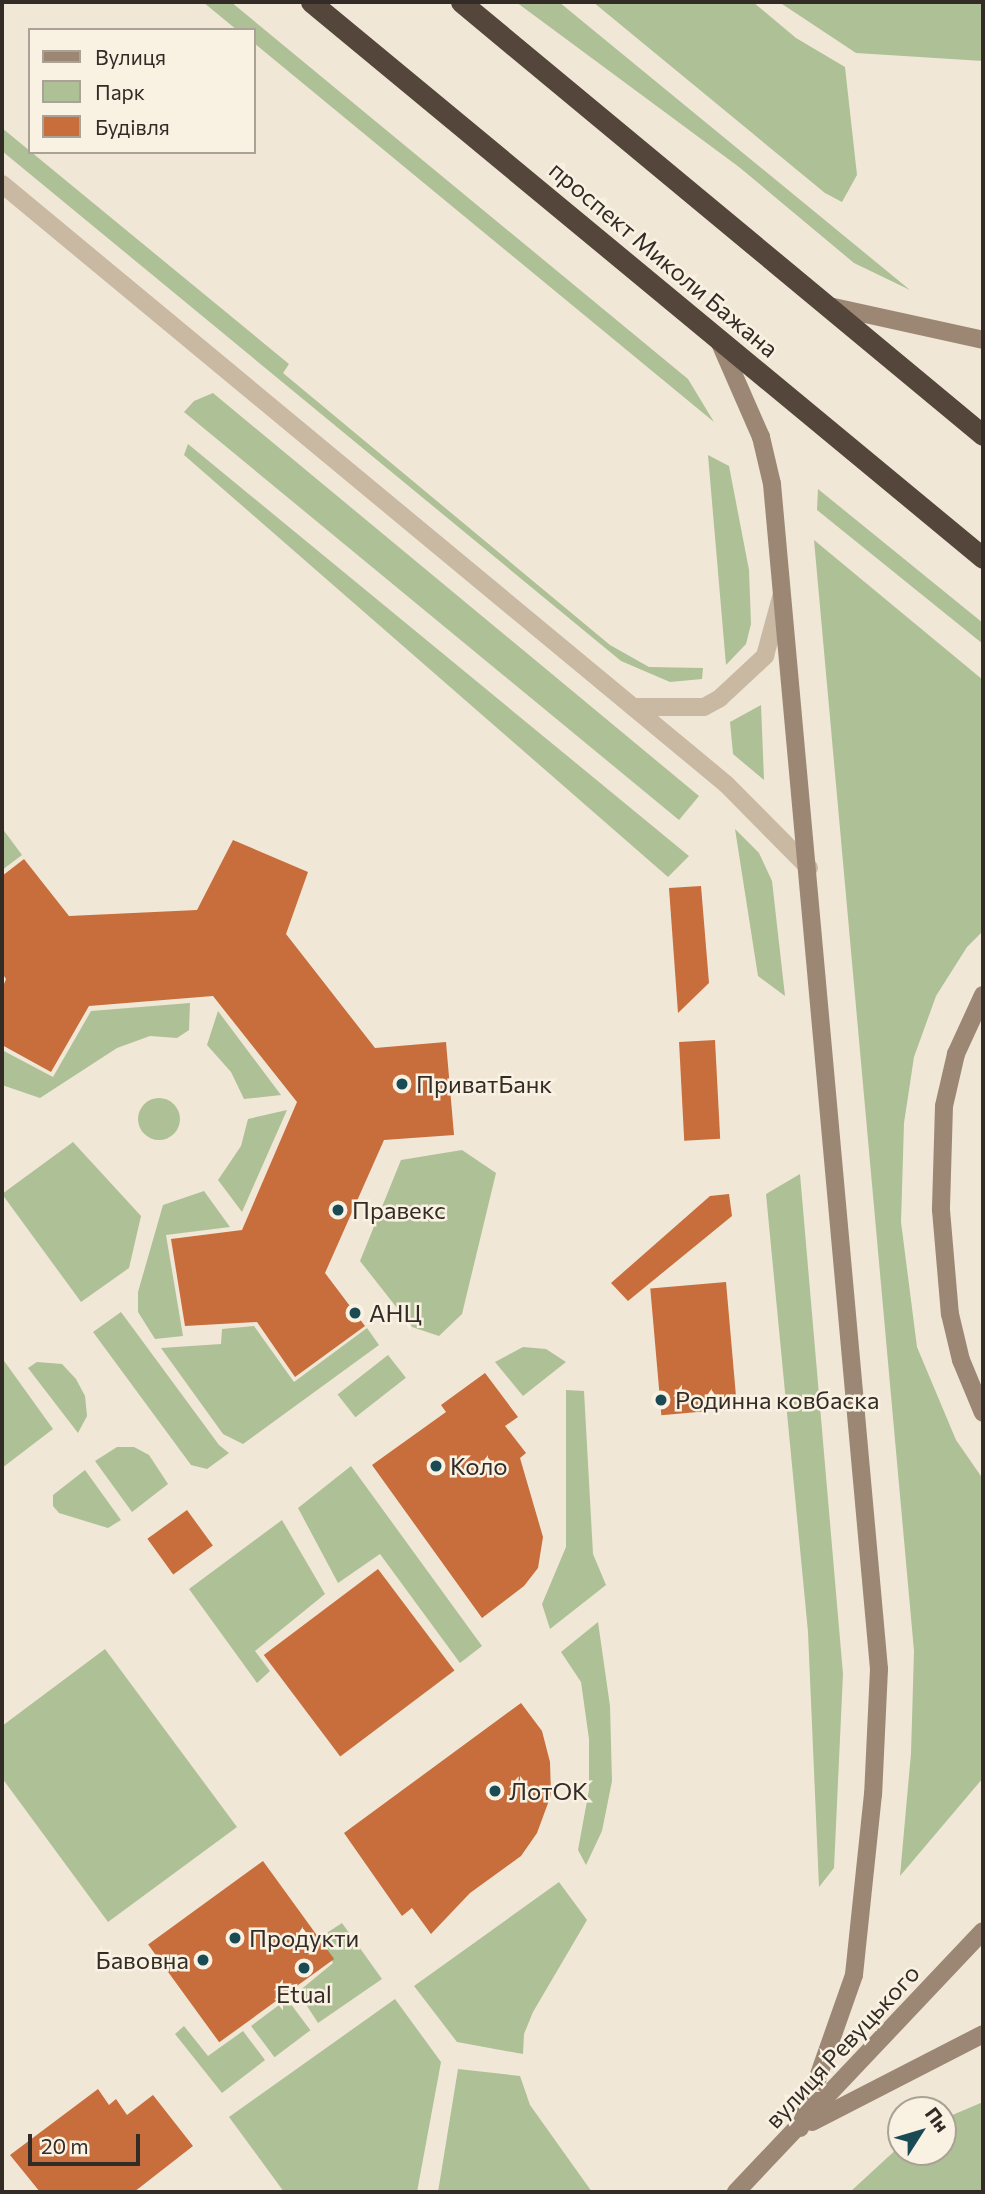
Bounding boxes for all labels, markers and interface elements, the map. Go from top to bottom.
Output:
legend [28,28,256,154]
text: Вулиця [95,44,166,69]
text: Парк [95,79,145,104]
text: Будівля [95,114,170,139]
street label: проспект Миколи Бажана [544,155,784,363]
place label: ПриватБанк [416,1070,552,1098]
marker: ПриватБанк [394,1076,410,1092]
place label: Правекс [352,1196,446,1224]
marker: Правекс [330,1202,346,1218]
place label: АНЦ [369,1299,422,1327]
marker: АНЦ [347,1305,363,1321]
place label: Родинна ковбаска [675,1386,880,1414]
marker: Родинна ковбаска [653,1392,669,1408]
place label: Коло [450,1452,508,1480]
marker: Коло [428,1458,444,1474]
place label: ЛотОК [509,1777,588,1805]
marker: ЛотОК [487,1783,503,1799]
place label: Продукти [249,1924,359,1952]
marker: Продукти [227,1930,243,1946]
place label: Бавовна [96,1946,189,1974]
marker: Бавовна [195,1952,211,1968]
street label: вулиця Ревуцького [759,1958,925,2134]
marker: Etual [296,1960,312,1976]
place label: Etual [276,1980,332,2008]
north arrow [887,2096,957,2166]
text: Пн [921,2102,954,2136]
scale bar [32,2120,144,2164]
text: 20 m [41,2133,89,2158]

